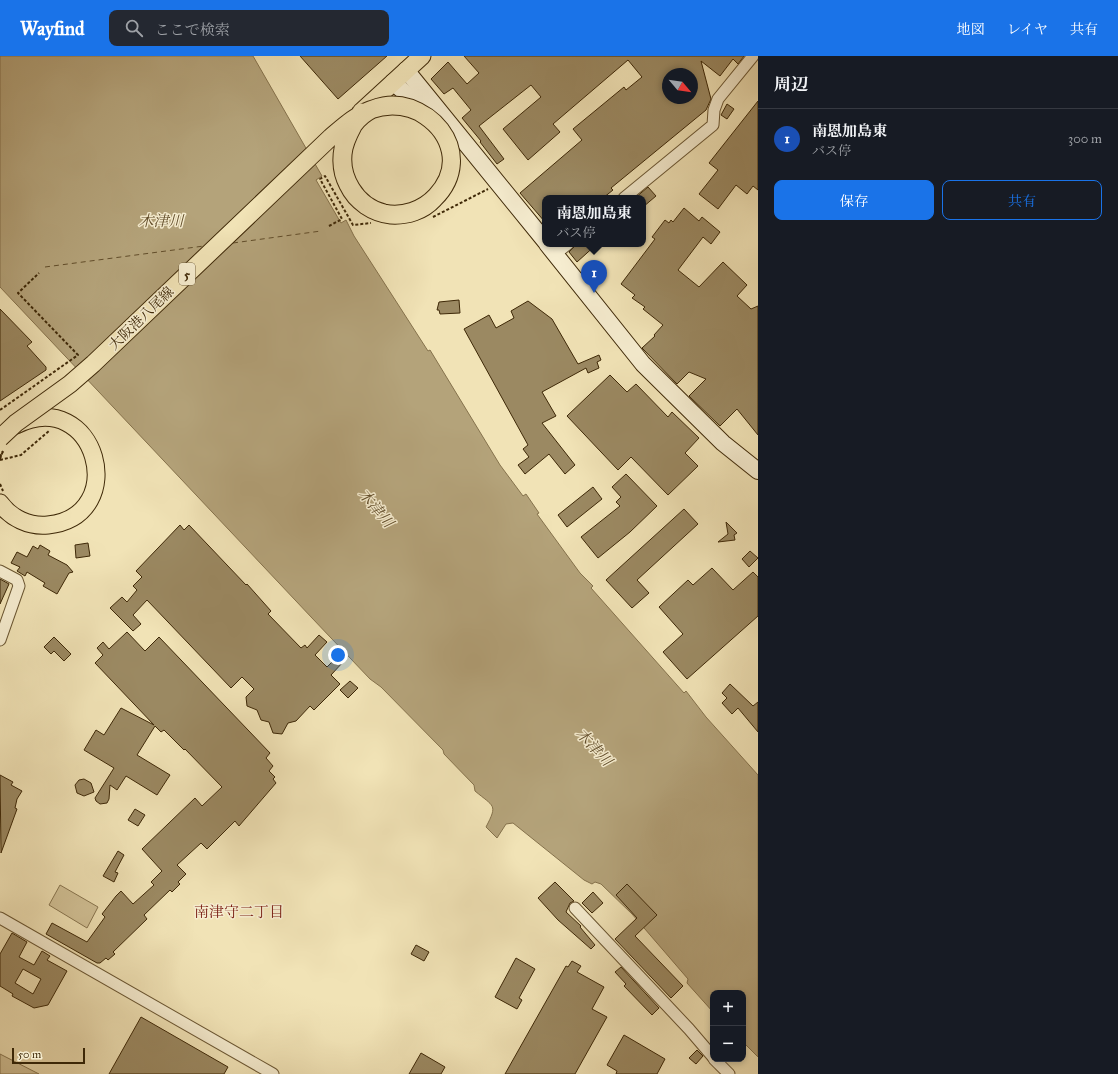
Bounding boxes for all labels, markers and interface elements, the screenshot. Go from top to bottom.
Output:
search box [109,10,389,46]
text: Wayfind [20,17,85,40]
icon: search [123,17,145,39]
text: ここで検索 [155,21,230,39]
text: 地図 [957,21,985,38]
text: レイヤ [1007,21,1048,38]
text: 共有 [1070,21,1098,38]
north arrow [662,68,698,104]
text: 周辺 [774,74,808,95]
text: 南恩加島東 [812,122,887,140]
text: 1 [784,131,790,147]
text: 300 m [1068,131,1102,147]
text: バス停 [812,143,851,159]
button: 保存 [774,180,934,220]
button: 共有 [942,180,1102,220]
popup [542,195,646,247]
text: 南恩加島東 [556,204,632,222]
water label: 木津川 [138,212,185,230]
text: バス停 [556,225,596,241]
pin: 1 [581,260,607,293]
road number: 5 [179,263,195,285]
street label: 大阪港八尾線 [105,283,177,354]
water label: 木津川 [355,485,399,533]
your location [328,645,348,665]
water label: 木津川 [572,724,617,771]
district label: 南津守二丁目 [194,903,284,921]
map controls [710,990,746,1062]
button: + [710,990,746,1026]
button: − [710,1026,746,1062]
scale bar [12,1046,85,1065]
text: 50 m [18,1048,41,1061]

